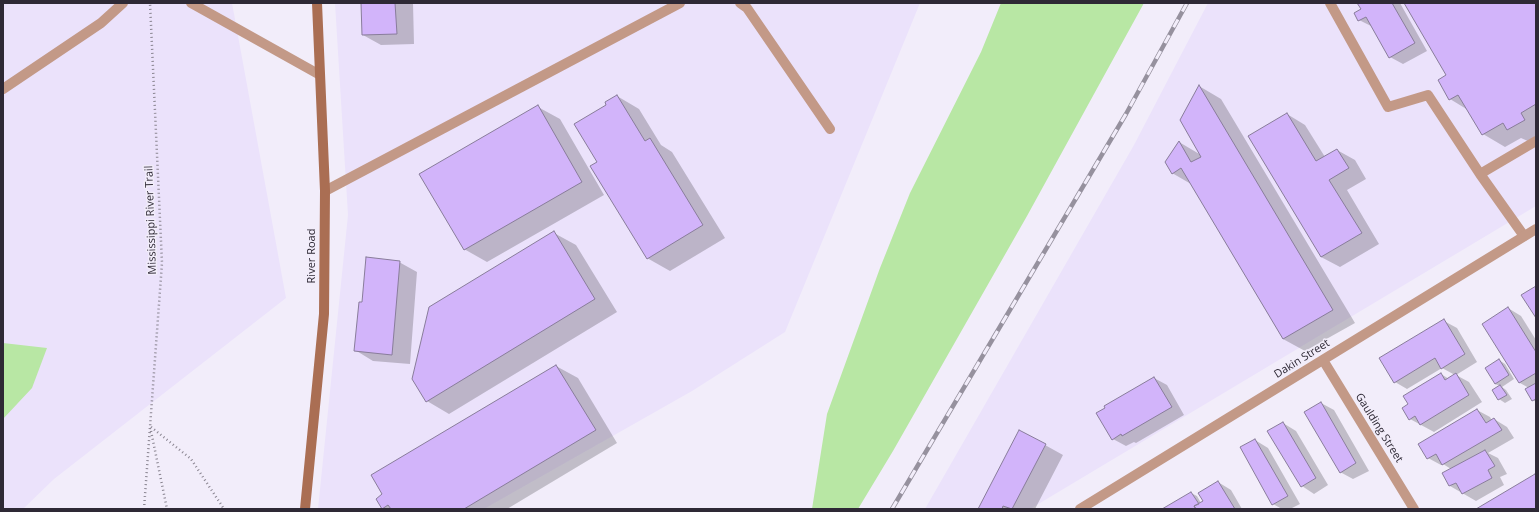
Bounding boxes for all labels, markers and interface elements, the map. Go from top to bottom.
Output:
street label: Mississippi River Trail [143,165,159,275]
street label: River Road [305,229,319,283]
street label: Dakin Street [1272,337,1332,381]
street label: Gaulding Street [1352,391,1406,465]

